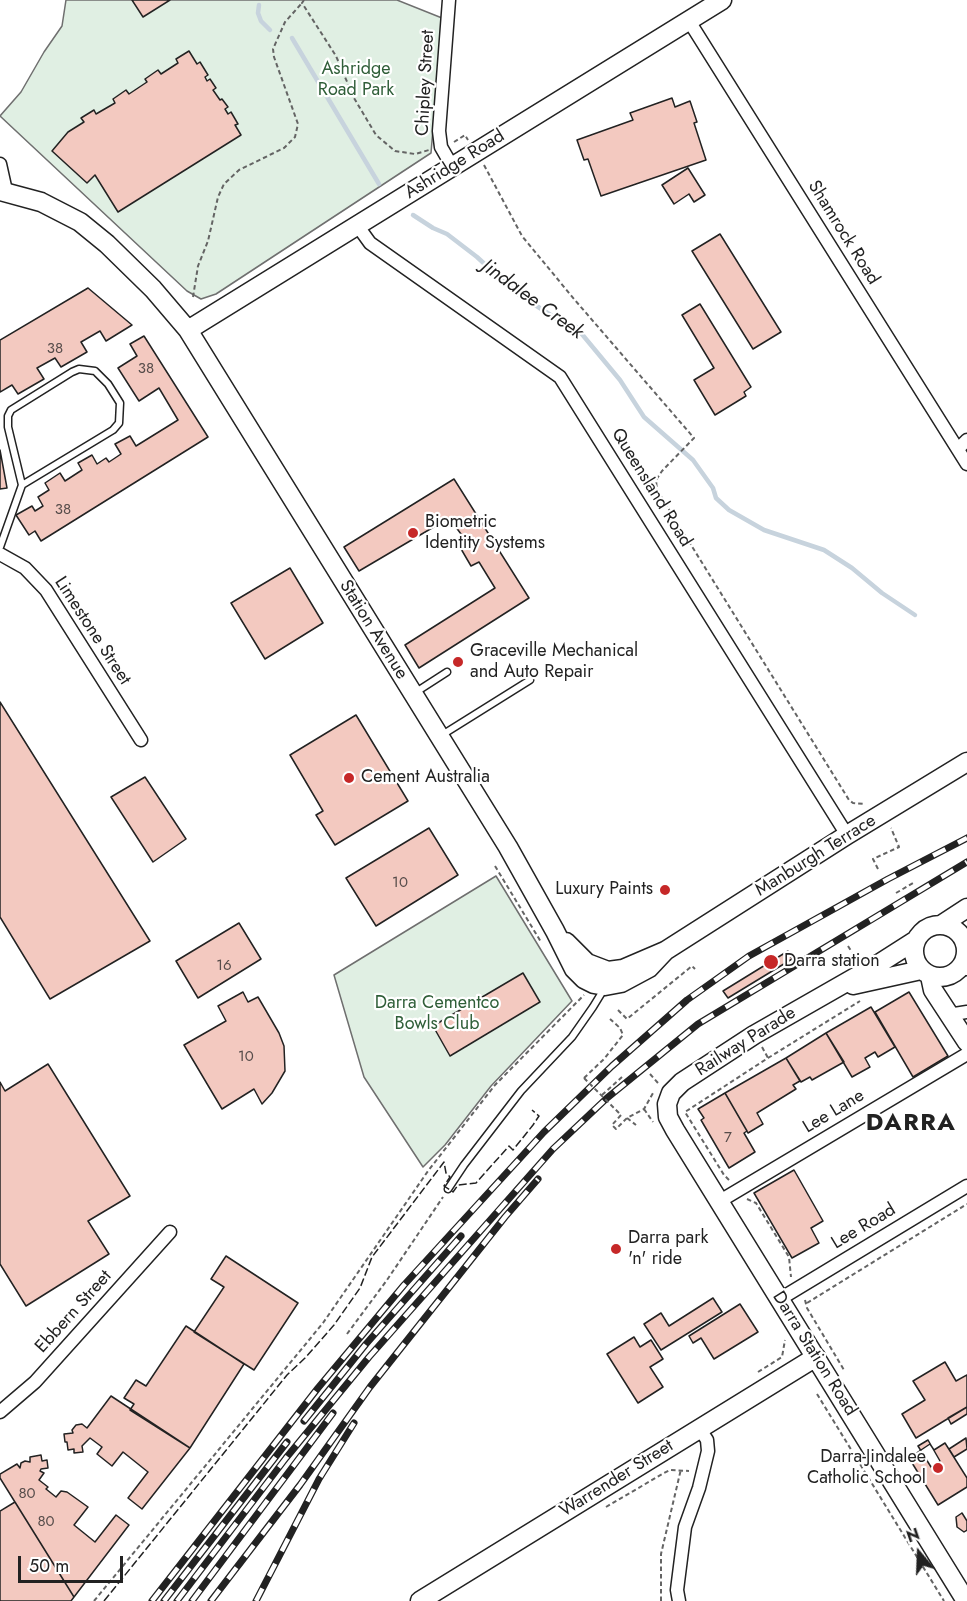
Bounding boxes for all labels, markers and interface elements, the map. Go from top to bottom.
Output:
street label: Chipley Street [412,29,440,137]
park label: Ashridge Road Park [318,59,394,101]
street label: Ashridge Road [401,126,509,204]
street label: Shamrock Road [802,177,884,289]
water label: Jindalee Creek [476,255,588,345]
house number: 38 [47,340,63,358]
house number: 38 [138,360,154,378]
street label: Queensland Road [606,425,696,551]
house number: 38 [55,501,71,519]
place label: Biometric Identity Systems [425,512,545,554]
marker: Biometric Identity Systems [406,526,420,540]
street label: Limestone Street [49,573,135,689]
street label: Station Avenue [334,577,412,683]
place label: Graceville Mechanical and Auto Repair [470,641,638,684]
marker: Graceville Mechanical and Auto Repair [451,655,465,669]
place label: Cement Australia [361,767,490,789]
marker: Cement Australia [342,771,356,785]
street label: Manburgh Terrace [752,810,880,902]
house number: 10 [392,874,408,892]
place label: Luxury Paints [555,879,653,901]
marker: Luxury Paints [658,883,672,897]
place label: Darra station [784,951,880,973]
marker: Darra station [762,953,780,971]
house number: 16 [216,957,232,975]
park label: Darra Cementco Bowls Club [375,993,499,1036]
street label: Railway Parade [692,1003,800,1081]
house number: 10 [238,1048,254,1066]
street label: Lee Lane [800,1085,868,1139]
district label: DARRA [866,1110,956,1138]
house number: 7 [724,1129,732,1147]
street label: Lee Road [828,1199,900,1255]
place label: Darra park 'n' ride [628,1228,708,1270]
marker: Darra park 'n' ride [609,1242,623,1256]
street label: Ebbern Street [31,1266,117,1358]
street label: Darra Station Road [767,1288,861,1420]
street label: Warrender Street [556,1436,678,1522]
place label: Darra-Jindalee Catholic School [807,1447,926,1490]
marker: Darra-Jindalee Catholic School [931,1461,945,1475]
house number: 80 [18,1485,36,1503]
house number: 80 [37,1513,55,1531]
north arrow [889,1523,949,1583]
text: N [903,1523,923,1548]
scale bar [21,1544,126,1582]
text: 50 m [29,1553,69,1579]

